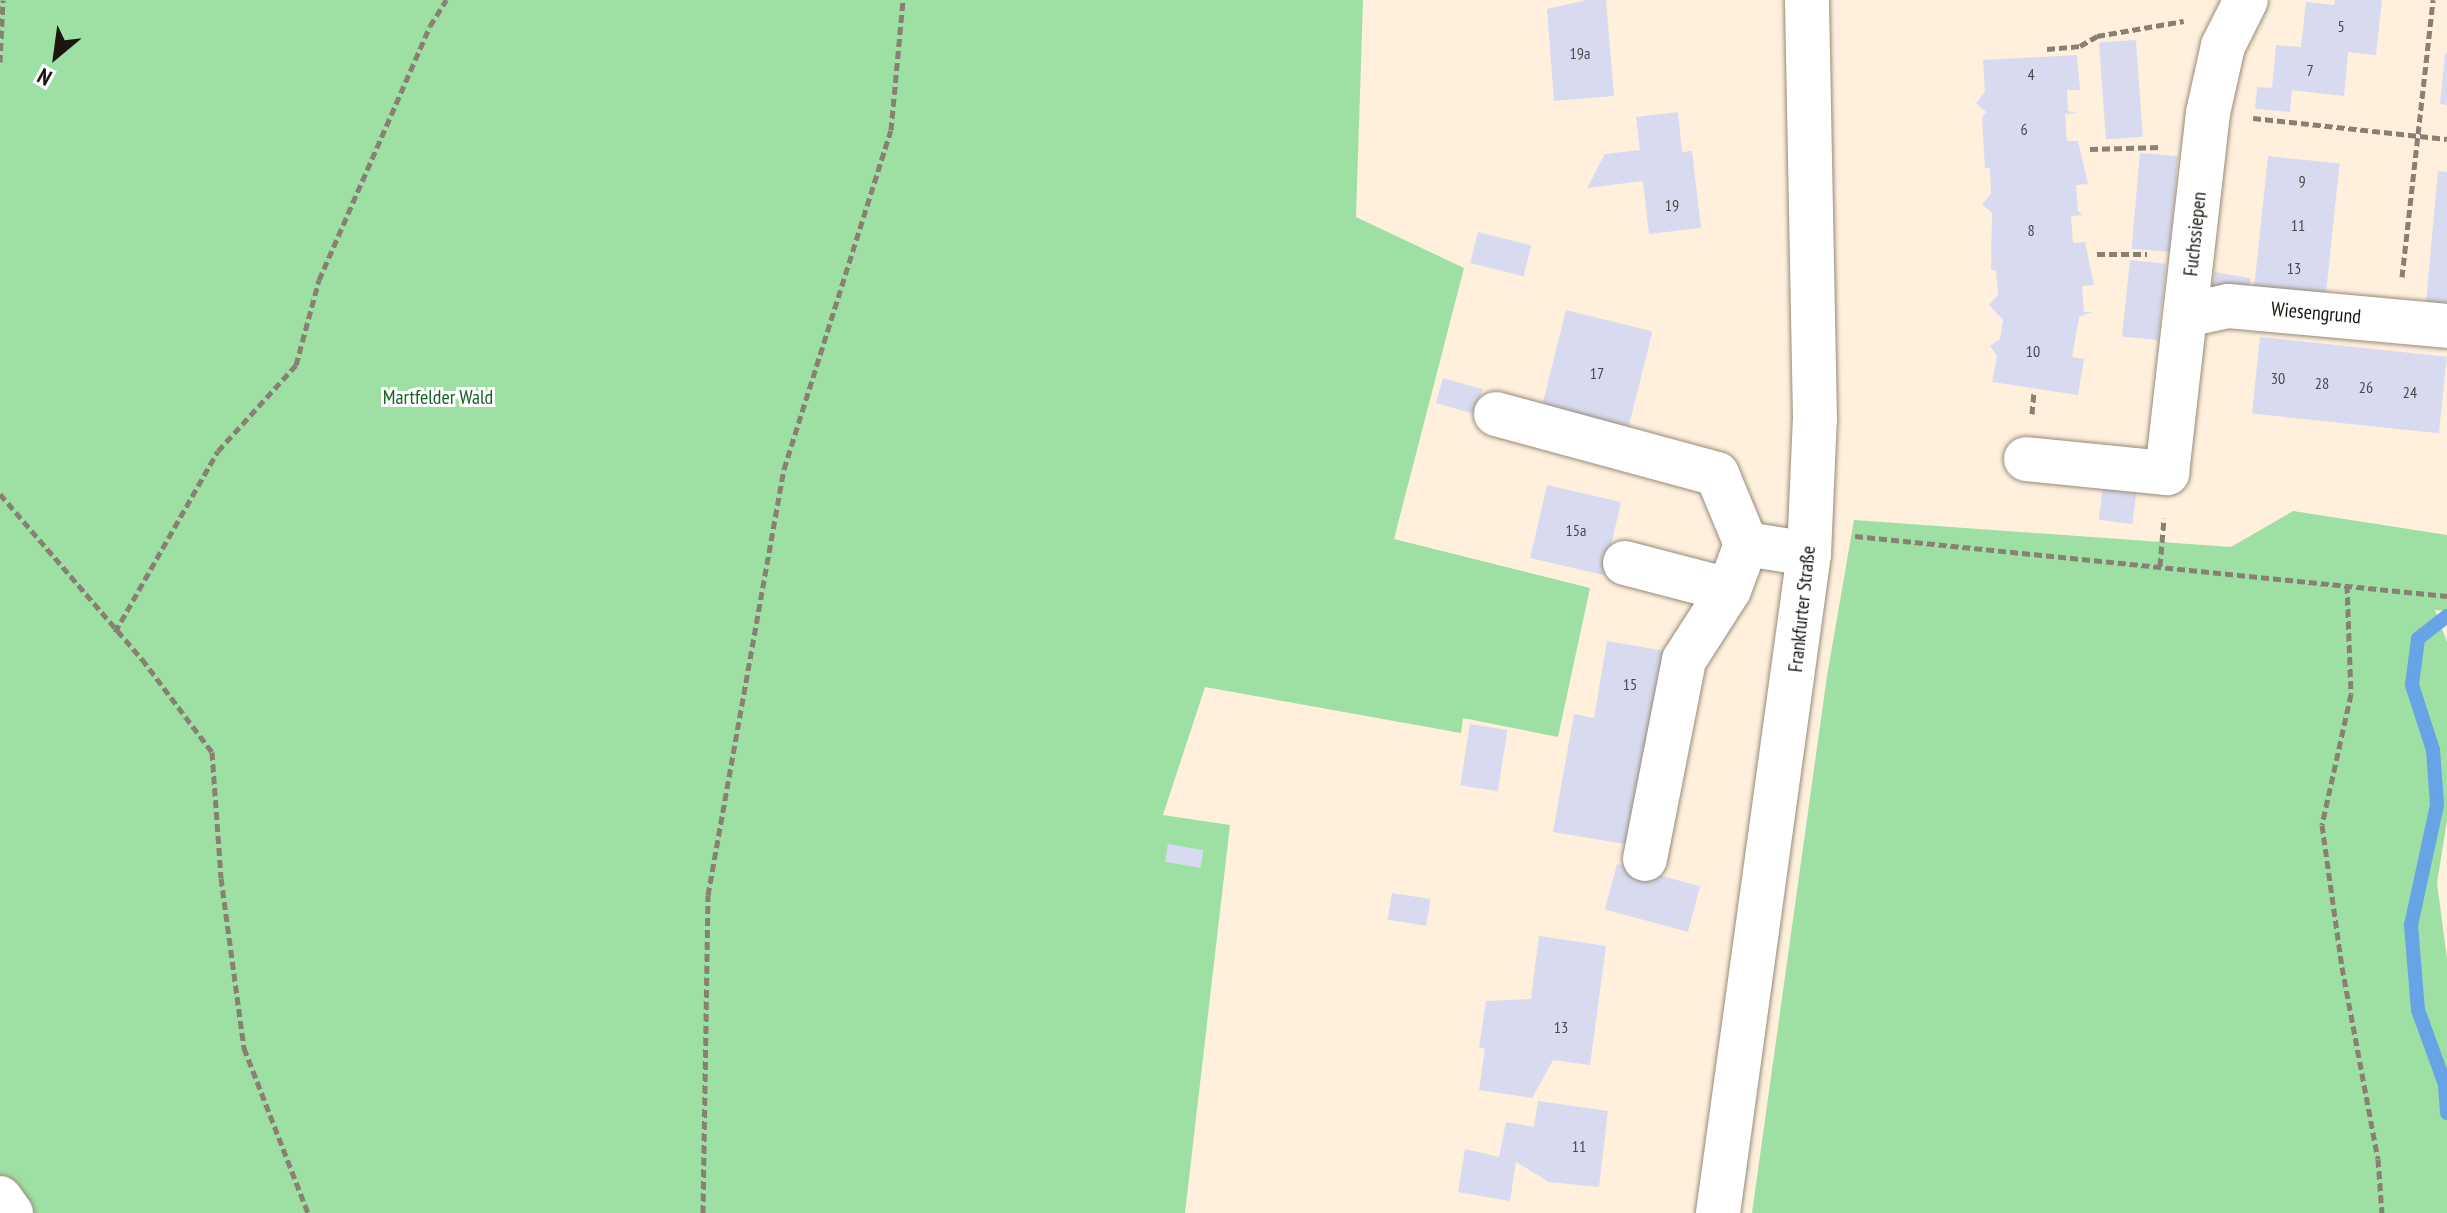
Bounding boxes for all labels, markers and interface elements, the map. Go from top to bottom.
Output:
north arrow [16,16,96,96]
house number: 5 [2337,16,2345,36]
house number: 19a [1570,43,1590,63]
house number: 7 [2306,60,2314,80]
text: N [32,62,56,92]
house number: 4 [2027,64,2035,84]
house number: 6 [2020,119,2028,139]
house number: 9 [2298,171,2306,191]
street label: Fuchssiepen [2179,191,2211,277]
house number: 19 [1665,195,1679,215]
house number: 11 [2291,215,2305,235]
house number: 8 [2027,220,2035,240]
house number: 13 [2287,258,2301,278]
street label: Wiesengrund [2270,297,2362,329]
house number: 10 [2026,341,2040,361]
house number: 17 [1590,363,1604,383]
house number: 30 [2271,368,2285,388]
house number: 28 [2315,373,2329,393]
house number: 26 [2359,377,2373,397]
house number: 24 [2403,382,2417,402]
park label: Martfelder Wald [383,385,493,409]
house number: 15a [1566,520,1586,540]
street label: Frankfurter Straße [1783,545,1821,673]
house number: 15 [1623,674,1637,694]
house number: 13 [1554,1017,1568,1037]
house number: 11 [1572,1136,1586,1156]

